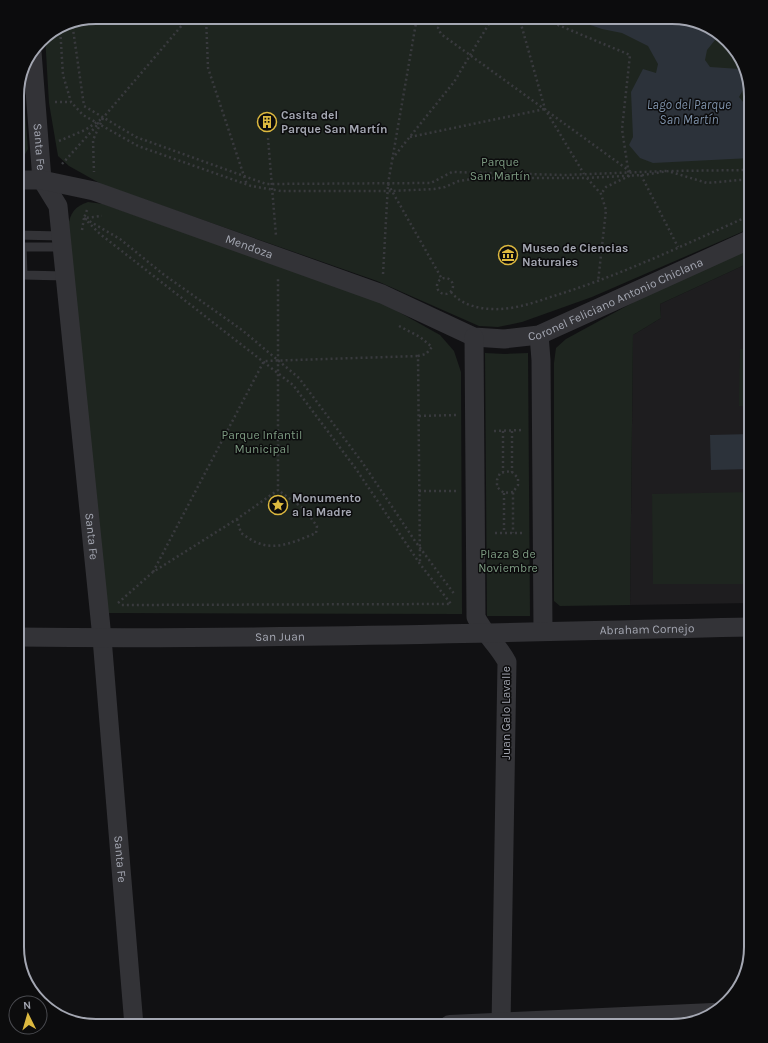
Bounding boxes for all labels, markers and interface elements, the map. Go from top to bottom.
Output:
water label: Lago del Parque San Martín [647,97,731,127]
place label: Casita del Parque San Martín [281,108,388,136]
building icon: Casita del Parque San Martín [256,111,278,133]
street label: Santa Fe [31,123,48,171]
park label: Parque San Martín [470,155,530,183]
street label: Mendoza [224,232,275,261]
place label: Museo de Ciencias Naturales [522,241,628,269]
museum icon: Museo de Ciencias Naturales [497,244,519,266]
street label: Coronel Feliciano Antonio Chiclana [527,255,705,343]
park label: Parque Infantil Municipal [222,428,302,456]
place label: Monumento a la Madre [292,491,361,519]
place icon: Monumento a la Madre [267,494,289,516]
street label: Santa Fe [82,512,101,561]
park label: Plaza 8 de Noviembre [478,547,538,575]
street label: Abraham Cornejo [599,621,695,637]
street label: San Juan [255,629,305,644]
street label: Juan Galo Lavalle [499,666,513,760]
street label: Santa Fe [111,835,129,883]
north arrow [8,995,48,1035]
text: N [23,999,32,1012]

